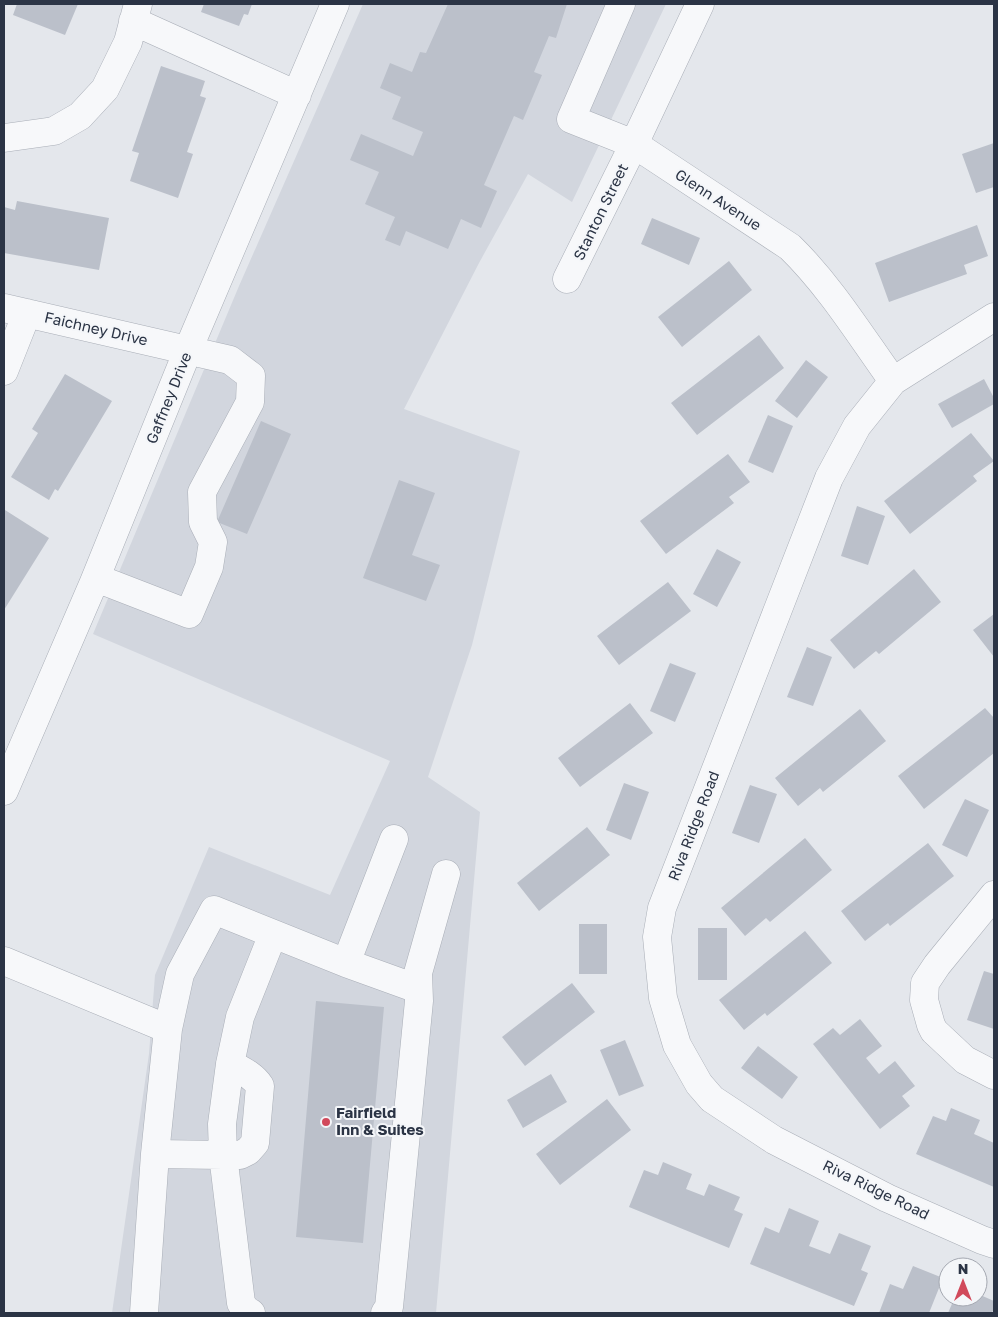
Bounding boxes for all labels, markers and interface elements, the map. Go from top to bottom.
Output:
street label: Stanton Street [569,160,631,263]
street label: Glenn Avenue [672,165,765,234]
street label: Faichney Drive [43,307,150,349]
street label: Gaffney Drive [142,349,195,446]
street label: Riva Ridge Road [664,768,722,883]
place label: Fairfield Inn & Suites [336,1103,424,1138]
marker: Fairfield Inn & Suites [320,1116,332,1128]
street label: Riva Ridge Road [820,1156,933,1223]
north arrow [938,1257,988,1307]
text: N [958,1260,968,1277]

